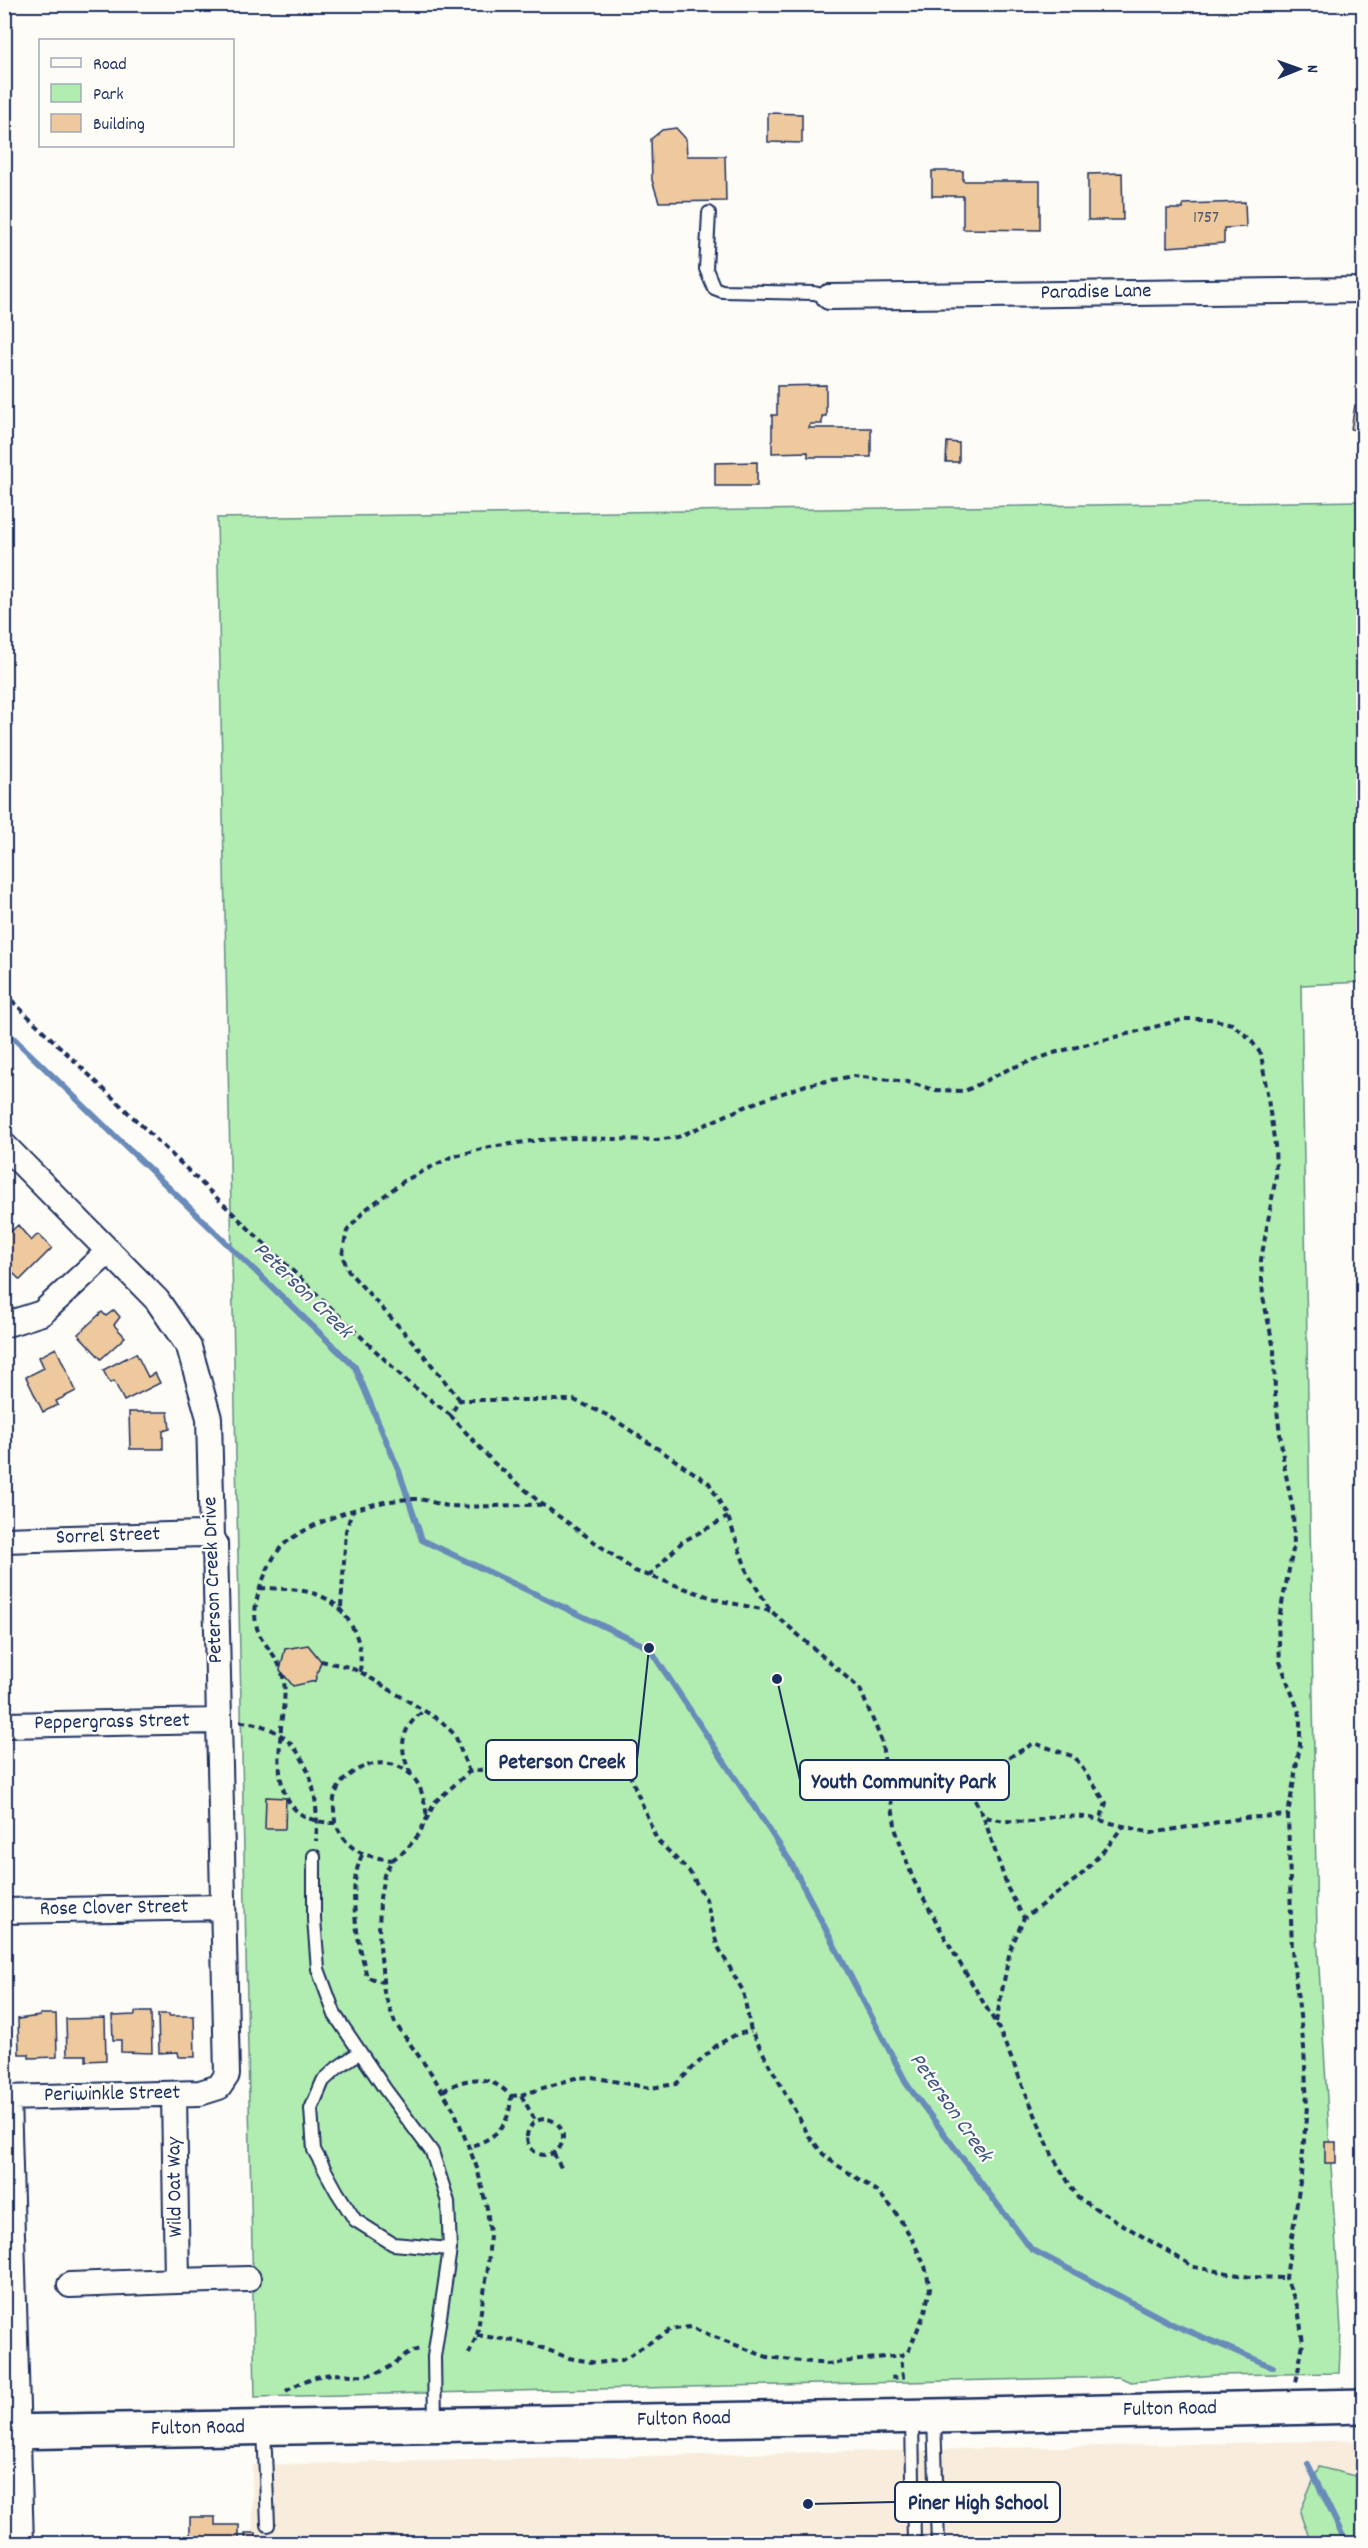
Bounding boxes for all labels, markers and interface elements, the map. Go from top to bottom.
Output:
legend [39,39,234,147]
north arrow [1269,39,1329,99]
text: Road [93,53,127,78]
text: N [1300,65,1323,73]
text: Park [93,83,124,108]
text: Building [93,113,145,138]
house number: 1757 [1193,206,1219,231]
street label: Paradise Lane [1040,277,1152,309]
water label: Peterson Creek [245,1236,360,1348]
street label: Peterson Creek Drive [196,1496,232,1664]
street label: Sorrel Street [55,1520,161,1554]
street label: Peppergrass Street [34,1707,190,1739]
callout: Peterson Creek [486,1740,637,1780]
text: Peterson Creek [498,1748,626,1779]
callout: Youth Community Park [800,1760,1009,1800]
text: Youth Community Park [811,1768,996,1799]
street label: Rose Clover Street [39,1893,189,1925]
water label: Peterson Creek [901,2047,1000,2171]
street label: Periwinkle Street [44,2079,181,2111]
street label: Wild Oat Way [160,2136,192,2237]
street label: Fulton Road [1123,2394,1217,2426]
street label: Fulton Road [637,2404,731,2436]
street label: Fulton Road [151,2413,245,2445]
callout: Piner High School [895,2482,1060,2522]
text: Piner High School [908,2489,1049,2520]

